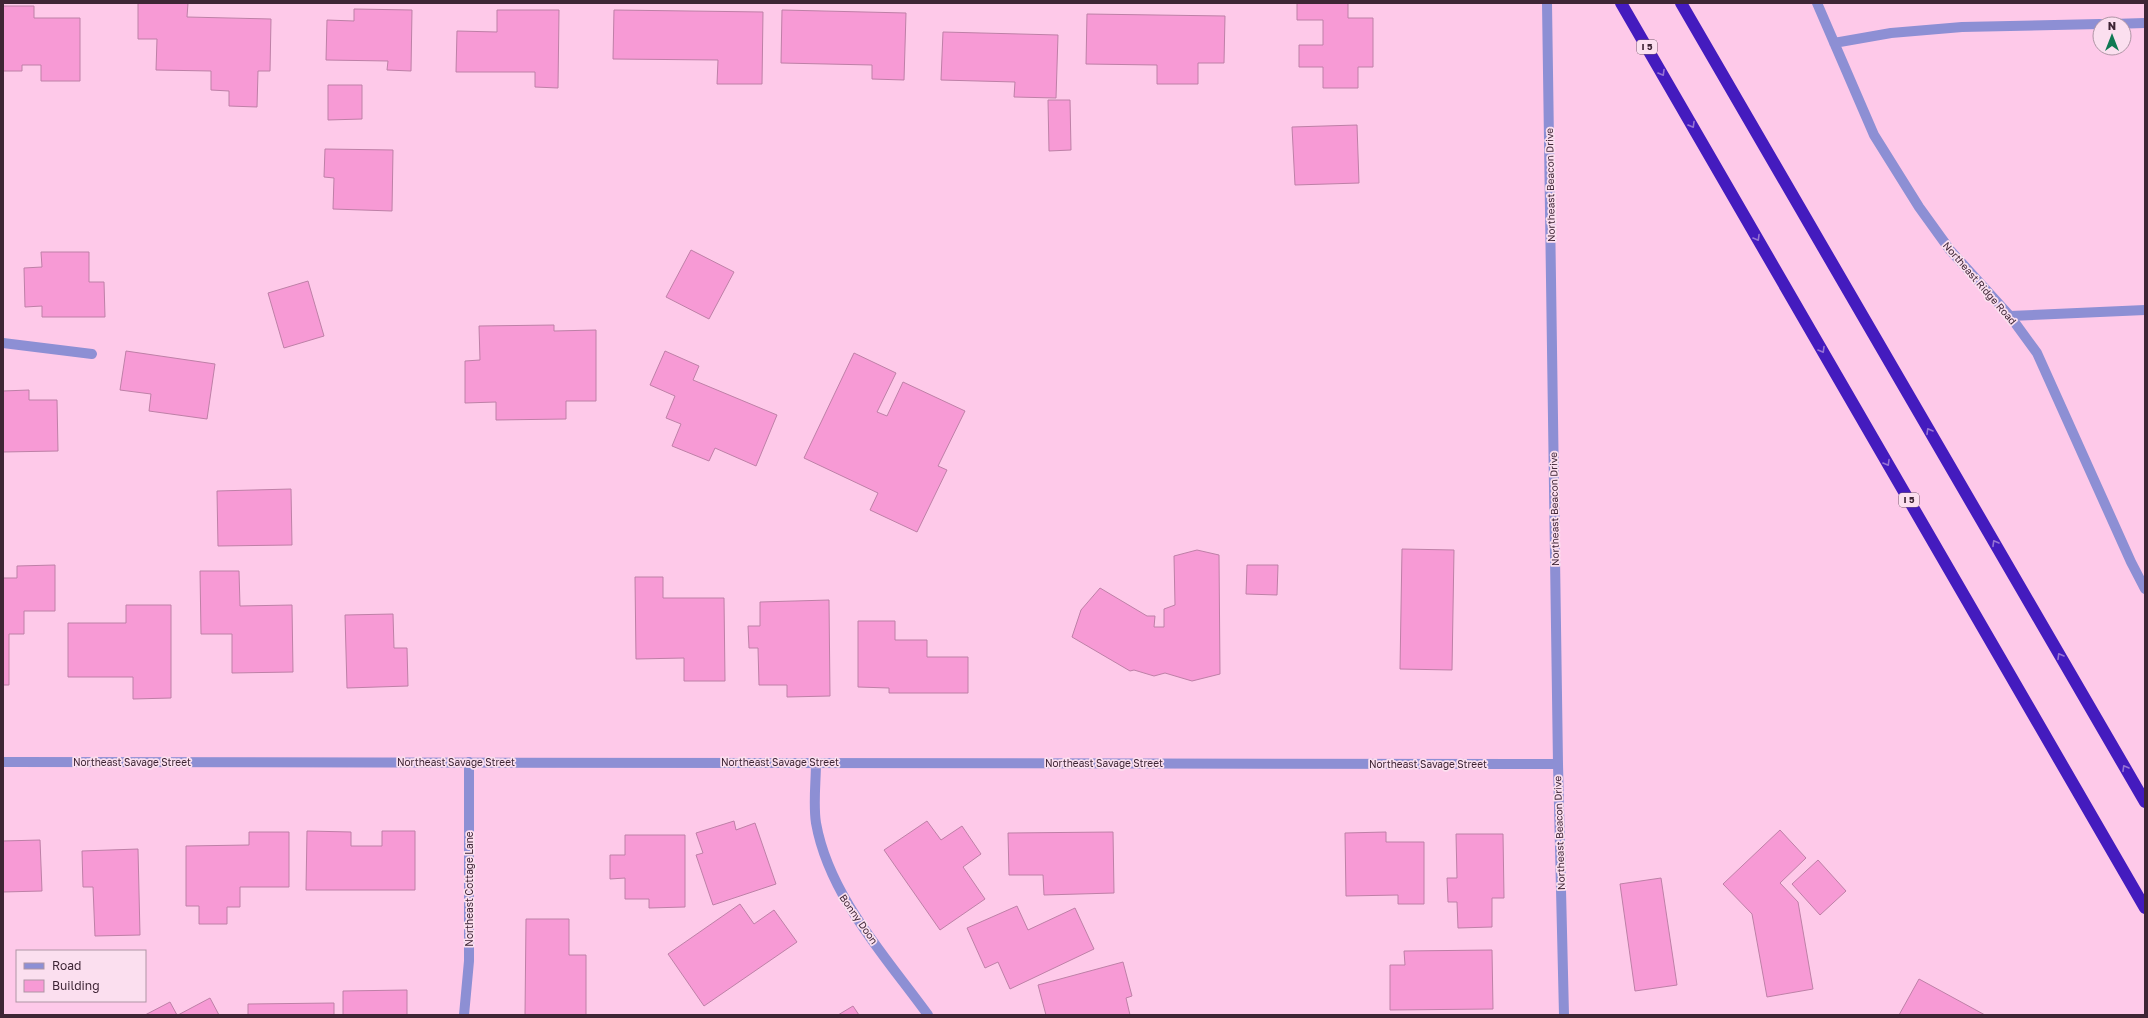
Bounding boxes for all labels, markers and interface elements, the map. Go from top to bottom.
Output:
north arrow [2092,16,2132,56]
text: N [2108,19,2116,32]
road number: I 5 [1637,40,1657,54]
one-way arrow [1657,69,1664,76]
one-way arrow [1688,121,1695,128]
street label: Northeast Beacon Drive [1543,128,1557,242]
one-way arrow [1753,234,1760,241]
street label: Northeast Ridge Road [1941,239,2019,327]
one-way arrow [1818,346,1825,353]
one-way arrow [1927,428,1934,435]
street label: Northeast Beacon Drive [1547,452,1561,566]
one-way arrow [1883,459,1890,466]
road number: I 5 [1899,493,1919,507]
one-way arrow [1992,540,1999,547]
one-way arrow [2058,652,2065,660]
street label: Northeast Savage Street [73,756,191,768]
street label: Northeast Savage Street [397,756,515,768]
street label: Northeast Savage Street [721,756,839,768]
street label: Northeast Savage Street [1045,757,1163,769]
street label: Northeast Savage Street [1369,758,1487,770]
one-way arrow [2123,765,2130,772]
street label: Northeast Beacon Drive [1551,776,1567,890]
street label: Northeast Cottage Lane [463,831,475,947]
street label: Bonny Doon [837,892,881,946]
legend [16,950,146,1002]
text: Road [52,958,81,973]
text: Building [52,978,100,993]

